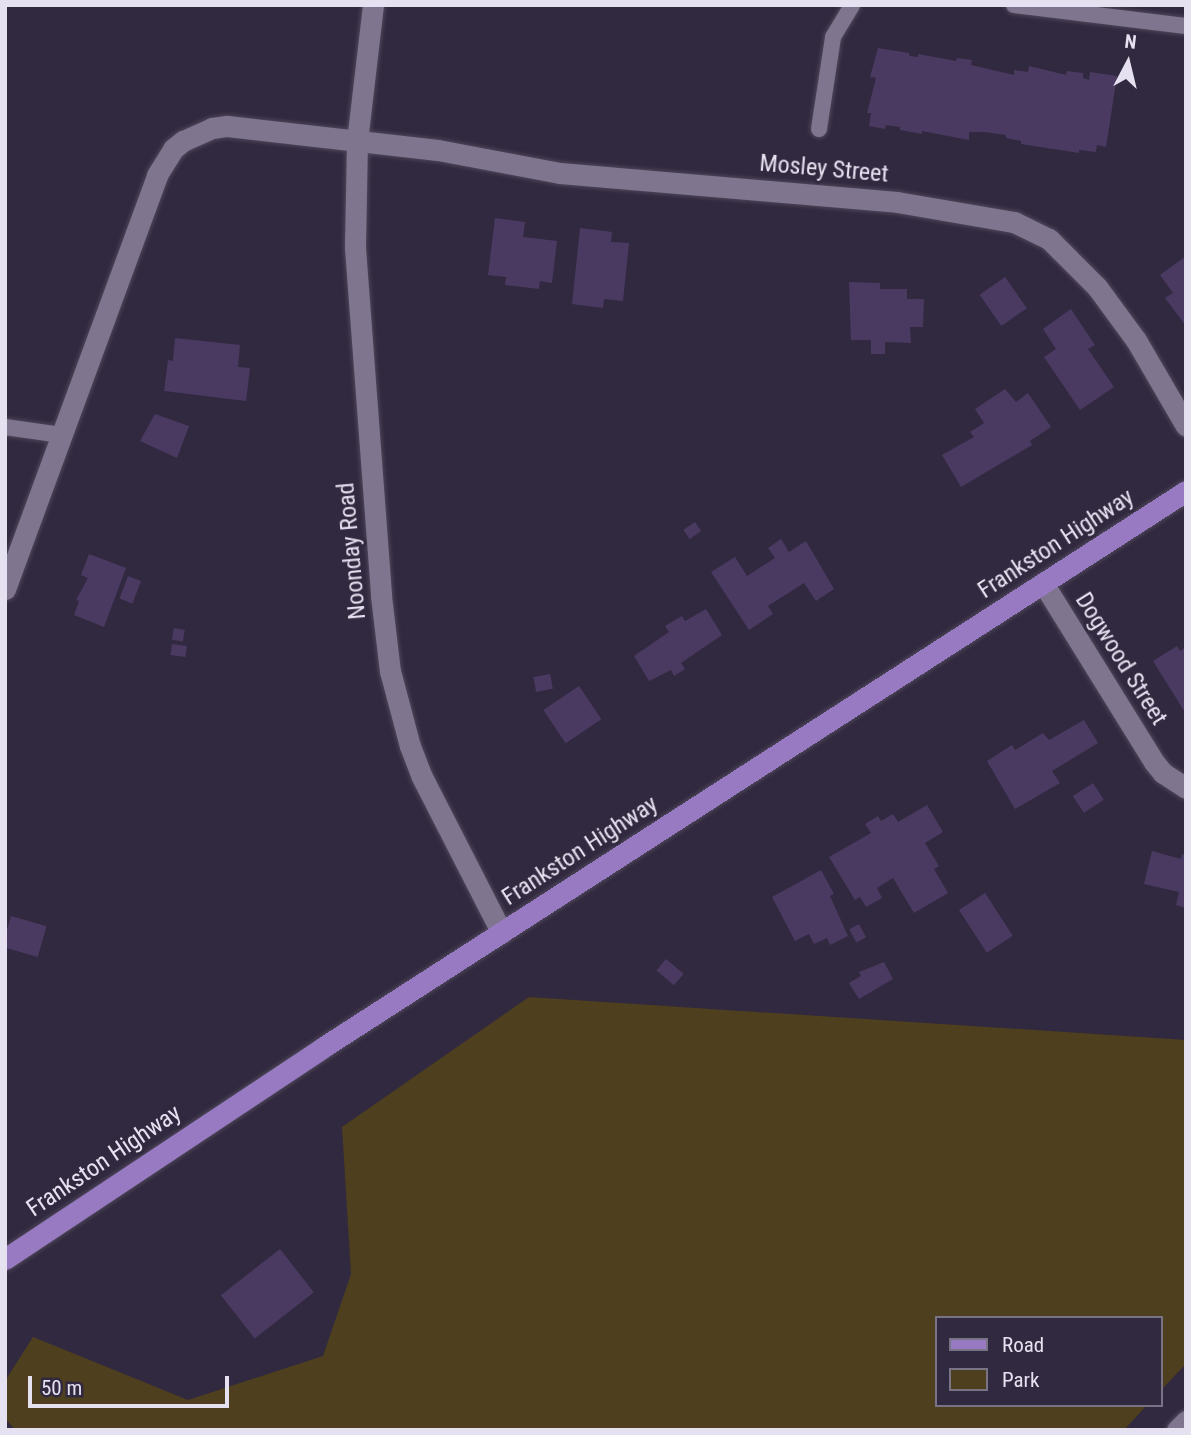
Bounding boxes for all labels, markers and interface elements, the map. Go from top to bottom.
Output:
north arrow [1093,28,1163,98]
text: N [1123,30,1138,54]
street label: Mosley Street [758,149,890,189]
street label: Noonday Road [332,481,372,621]
street label: Frankston Highway [973,483,1139,605]
street label: Dogwood Street [1069,587,1173,731]
street label: Frankston Highway [497,790,663,912]
street label: Frankston Highway [21,1099,187,1223]
legend [936,1316,1163,1407]
text: Road [1002,1333,1044,1357]
scale bar [32,1362,233,1406]
text: Park [1002,1368,1039,1392]
text: 50 m [41,1376,82,1400]

